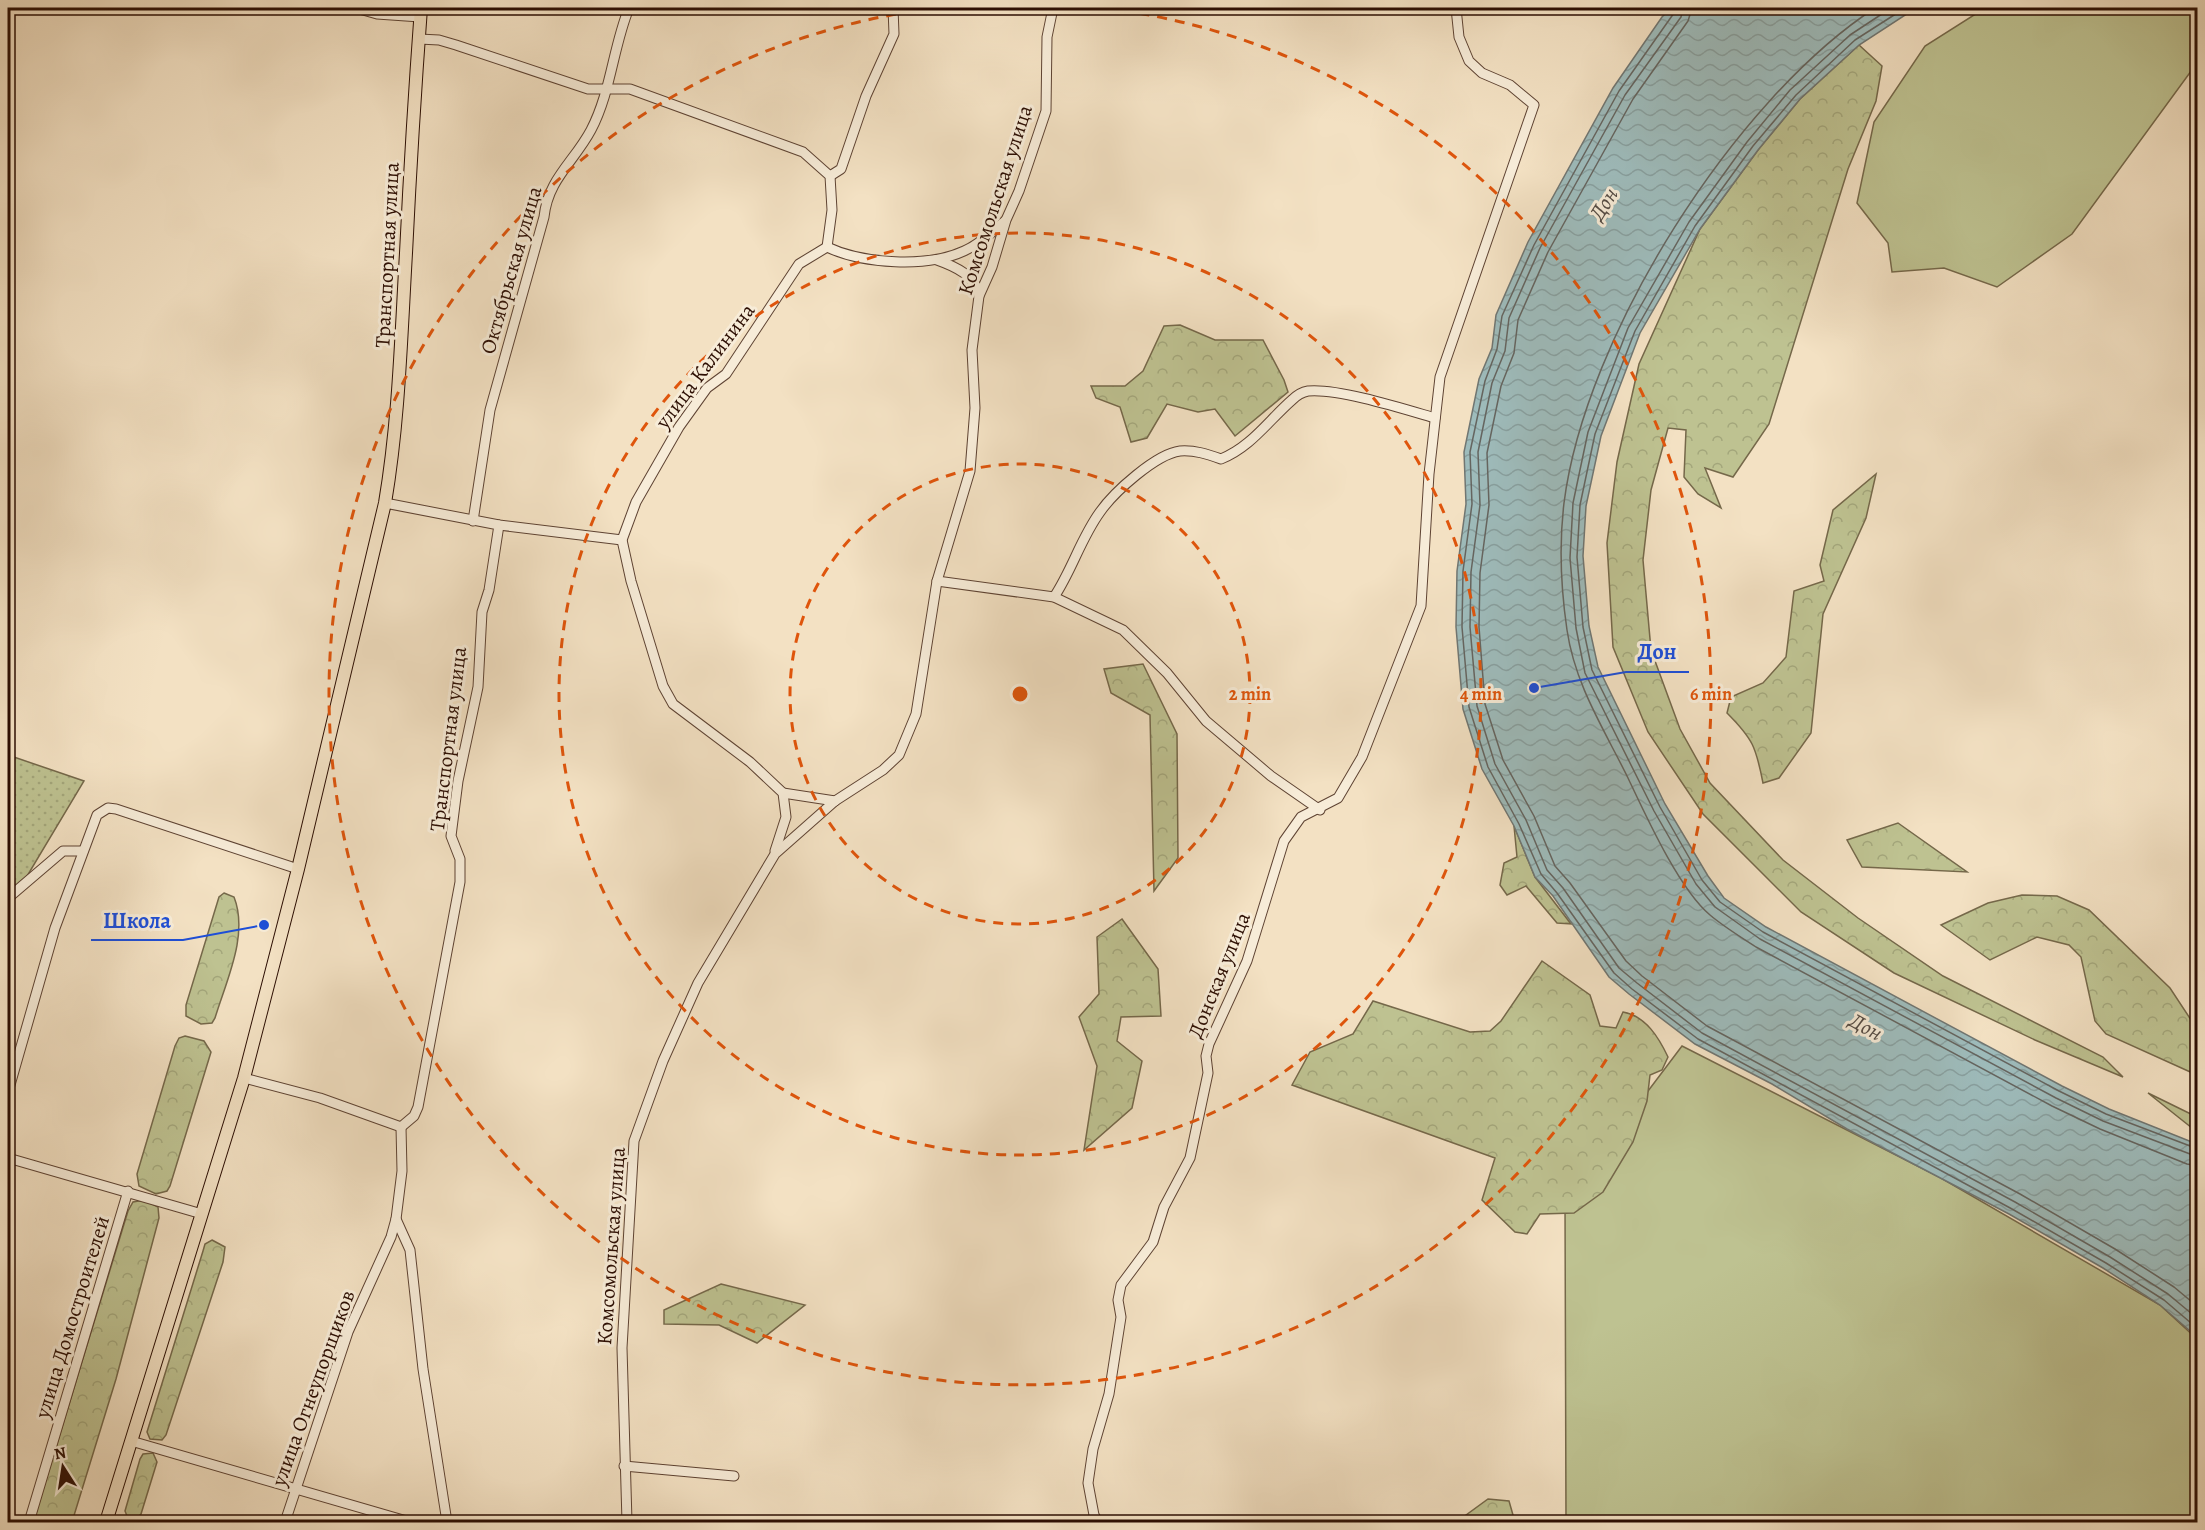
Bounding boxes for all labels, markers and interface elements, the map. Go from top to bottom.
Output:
street label: Комсомольская улица [951,101,1039,299]
street label: Транспортная улица [368,161,406,348]
water label: Дон [1581,182,1626,228]
street label: Октябрьская улица [474,183,548,357]
street label: улица Калинина [648,298,761,435]
callout: Дон [1626,632,1689,672]
text: Дон [1637,637,1677,667]
street label: Транспортная улица [423,645,473,833]
text: 2 min [1229,682,1271,706]
text: 4 min [1460,682,1502,706]
text: 6 min [1690,682,1732,706]
centre of rings [1010,684,1030,704]
callout: Школа [91,900,183,940]
text: Школа [103,906,172,936]
street label: Донская улица [1181,908,1257,1042]
water label: Дон [1842,1005,1888,1048]
street label: Комсомольская улица [590,1146,632,1346]
street label: улица Домостроителей [28,1212,116,1423]
street label: улица Огнеупорщиков [264,1286,361,1491]
north arrow [33,1437,93,1497]
text: N [52,1441,68,1465]

